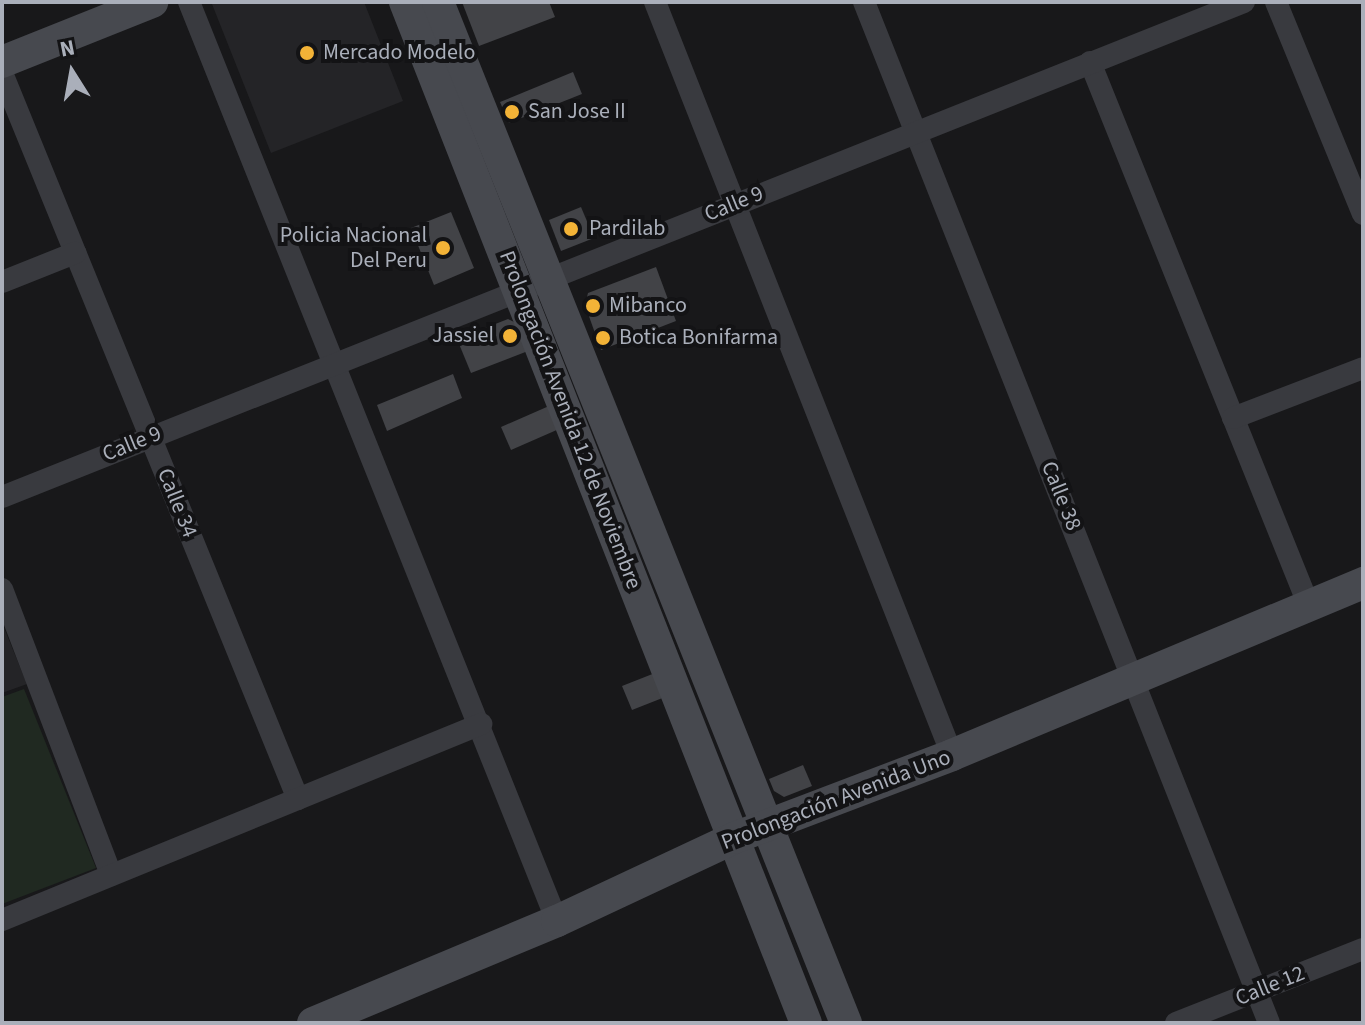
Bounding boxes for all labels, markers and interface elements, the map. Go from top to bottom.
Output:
text: N [57,31,78,66]
north arrow [32,32,112,112]
place label: Mercado Modelo [323,40,475,66]
marker: Mercado Modelo [298,44,316,62]
place label: San Jose II [528,99,626,125]
marker: San Jose II [503,103,521,121]
street label: Calle 9 [701,180,767,228]
place label: Pardilab [589,216,666,242]
marker: Pardilab [560,218,582,240]
place label: Policia Nacional Del Peru [280,222,427,274]
marker: Policia Nacional Del Peru [434,239,452,257]
street label: Prolongación Avenida 12 de Noviembre [493,247,647,593]
place label: Mibanco [609,293,687,319]
marker: Mibanco [584,297,602,315]
place label: Jassiel [432,323,494,349]
place label: Botica Bonifarma [619,325,778,351]
marker: Jassiel [501,327,519,345]
marker: Botica Bonifarma [594,329,612,347]
street label: Calle 9 [99,420,165,468]
street label: Calle 38 [1035,458,1087,534]
street label: Calle 34 [151,465,203,541]
street label: Prolongación Avenida Uno [718,744,954,856]
street label: Calle 12 [1232,960,1308,1012]

